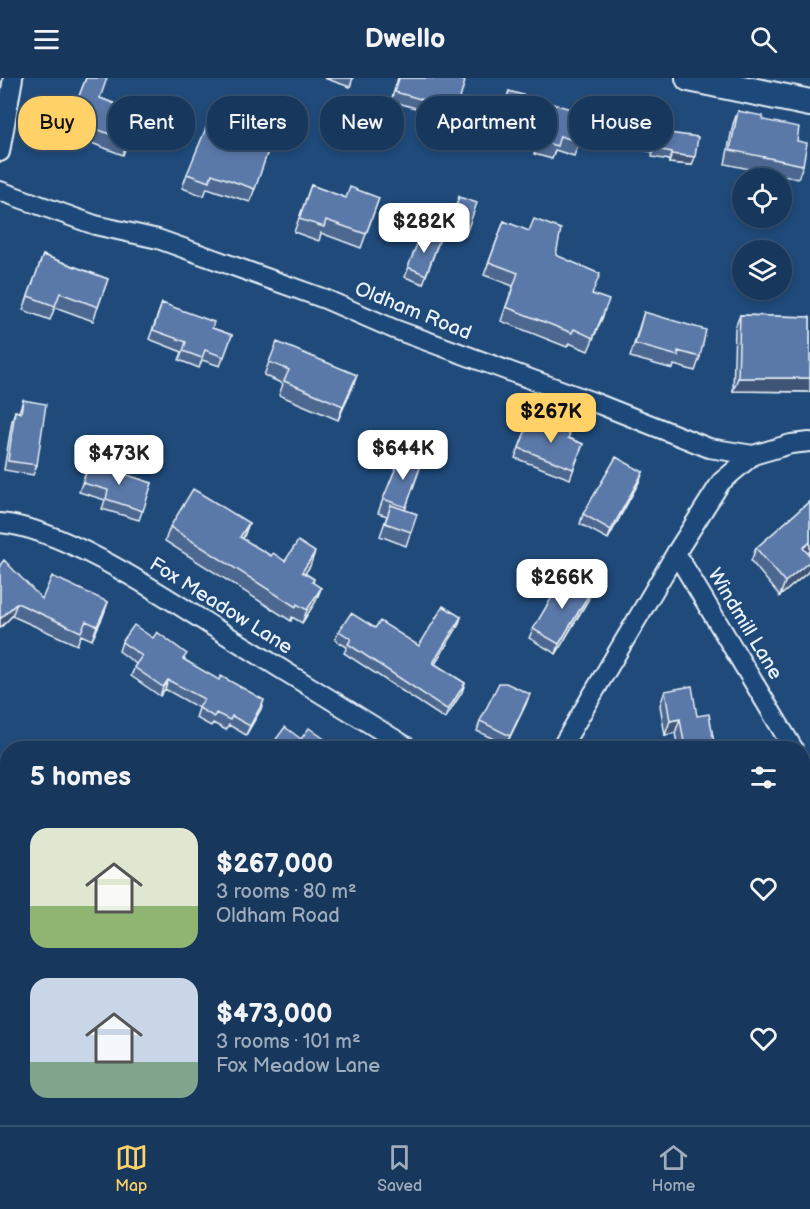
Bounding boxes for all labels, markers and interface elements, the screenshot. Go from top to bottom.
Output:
icon: menu [30,23,63,56]
text: Dwello [365,23,445,55]
icon: search [747,23,780,56]
chip: Buy [18,96,96,150]
chip: Rent [108,96,195,150]
chip: Filters [207,96,308,150]
chip: New [320,96,404,150]
chip: Apartment [416,96,557,150]
chip: House [569,96,673,150]
map controls [732,168,792,300]
button: locate [732,168,792,228]
pin: $282K [382,203,466,254]
text: $282K [393,210,455,234]
button: layers [732,240,792,300]
street label: Oldham Road [351,277,475,345]
pin: $267K [509,393,593,444]
text: $267K [520,400,582,424]
pin: $644K [361,430,445,481]
pin: $473K [77,435,161,486]
text: $644K [372,437,434,461]
text: $473K [88,442,150,466]
street label: Fox Meadow Lane [145,552,297,660]
pin: $266K [520,559,604,610]
street label: Windmill Lane [702,564,788,684]
text: $266K [531,566,594,590]
icon: filters [747,761,780,794]
text: 5 homes [30,762,131,793]
text: $267,000 [216,849,333,880]
icon: home [78,852,150,924]
icon: heart [747,872,780,905]
text: 3 rooms · 80 m² [216,880,357,904]
text: Oldham Road [216,904,340,928]
text: $473,000 [216,999,332,1030]
icon: home [78,1002,150,1074]
icon: heart [747,1022,780,1055]
text: 3 rooms · 101 m² [216,1030,361,1054]
text: Fox Meadow Lane [216,1054,380,1078]
tab: Map [115,1141,148,1196]
tab: Saved [377,1141,422,1196]
tab: Home [652,1141,695,1196]

